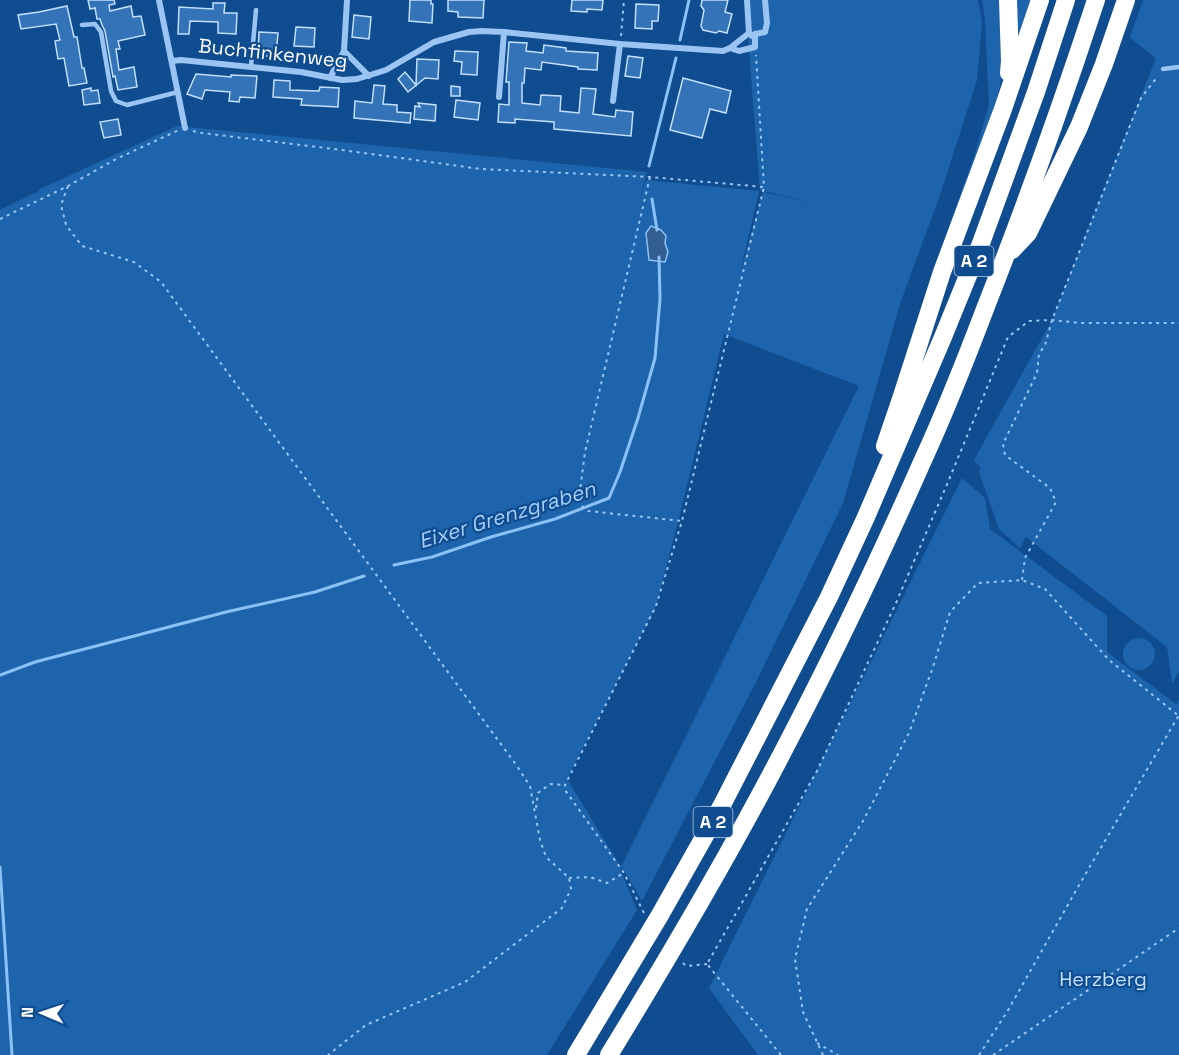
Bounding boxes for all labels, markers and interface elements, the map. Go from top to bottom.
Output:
street label: Buchfinkenweg [197,32,349,74]
road number: A 2 [954,246,994,276]
water label: Eixer Grenzgraben [415,474,600,554]
road number: A 2 [694,807,732,837]
park label: Herzberg [1059,966,1147,992]
north arrow [12,983,72,1043]
text: N [17,1007,38,1018]

